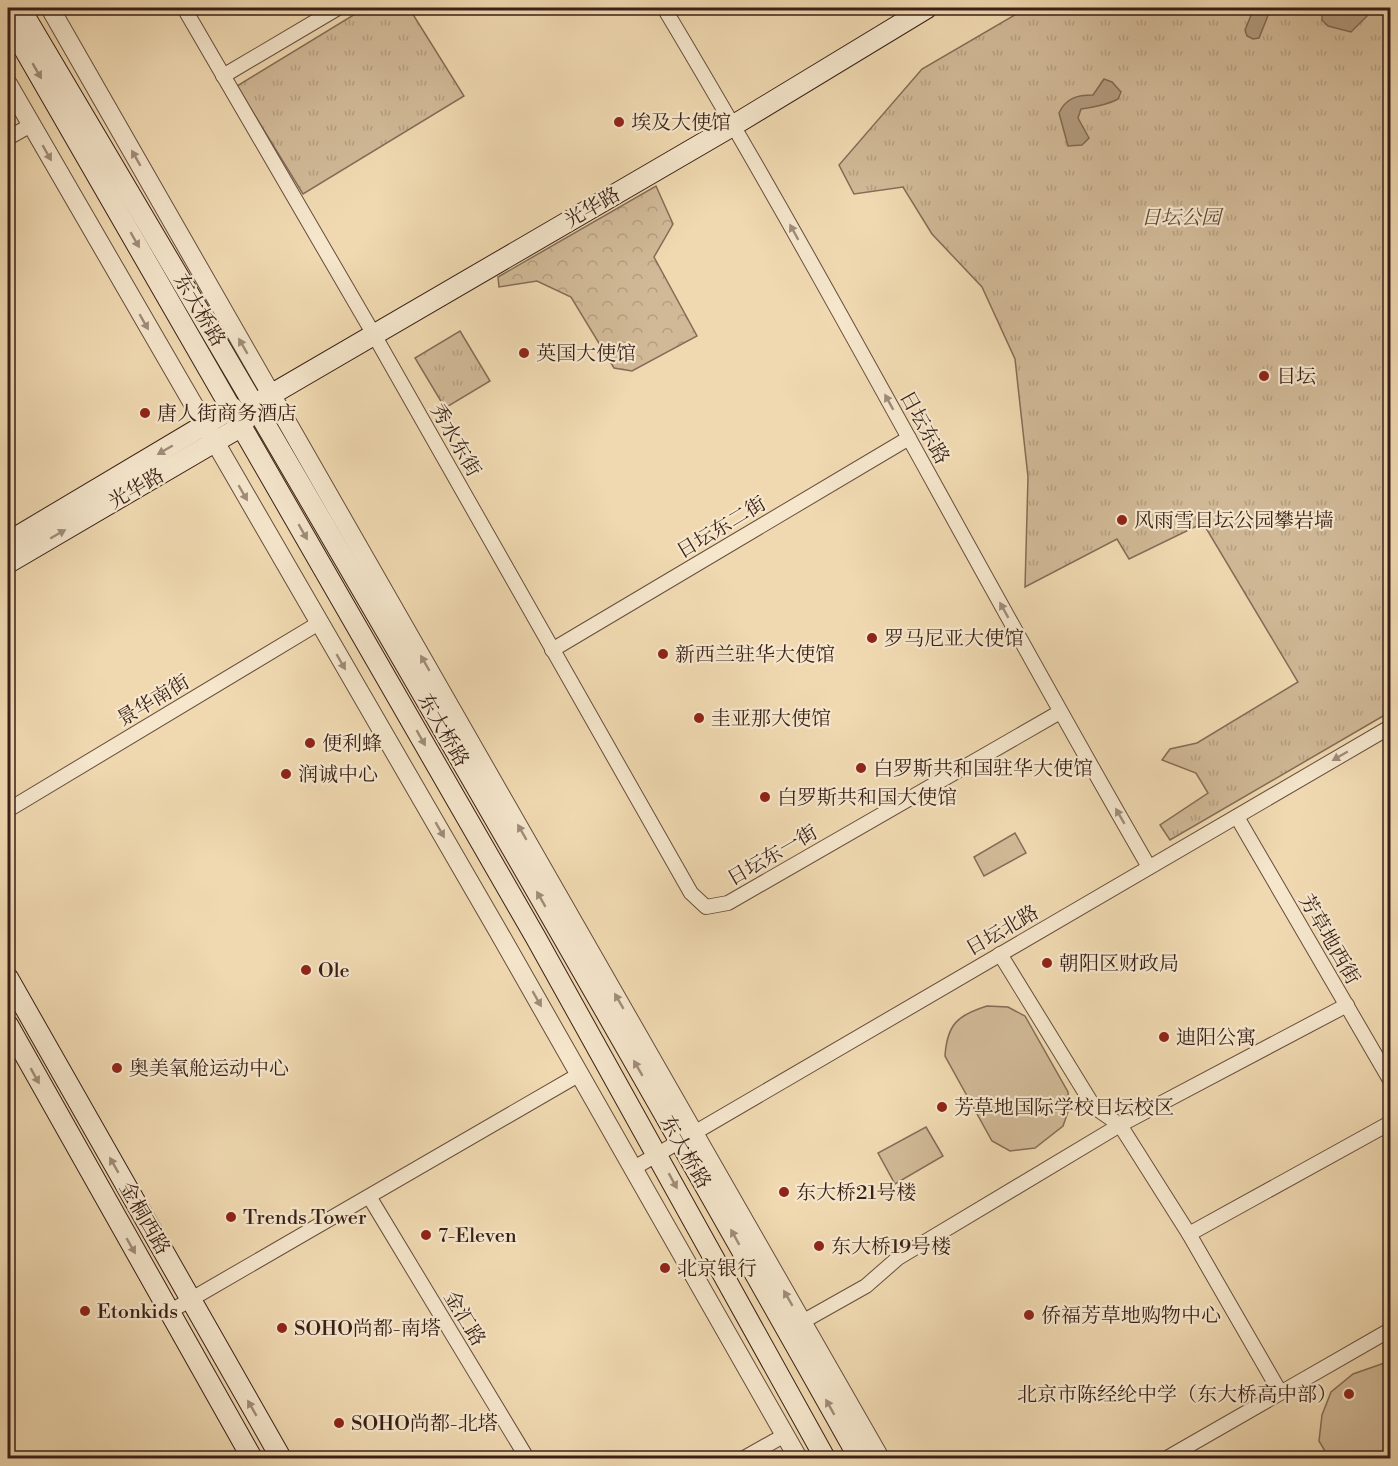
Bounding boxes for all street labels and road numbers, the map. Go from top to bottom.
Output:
street label: 光华路 [561,182,625,234]
street label: 东大桥路 [167,270,230,351]
street label: 日坛东路 [893,387,954,469]
street label: 秀水东街 [424,400,486,482]
street label: 光华路 [105,463,169,515]
street label: 日坛东二街 [672,492,771,565]
street label: 景华南街 [113,670,194,733]
street label: 东大桥路 [412,690,474,772]
street label: 日坛东一街 [723,820,822,892]
street label: 芳草地西街 [1293,890,1365,989]
street label: 日坛北路 [962,900,1044,962]
street label: 东大桥路 [654,1112,716,1194]
street label: 金桐西路 [113,1178,175,1260]
street label: 金汇路 [438,1287,490,1351]

